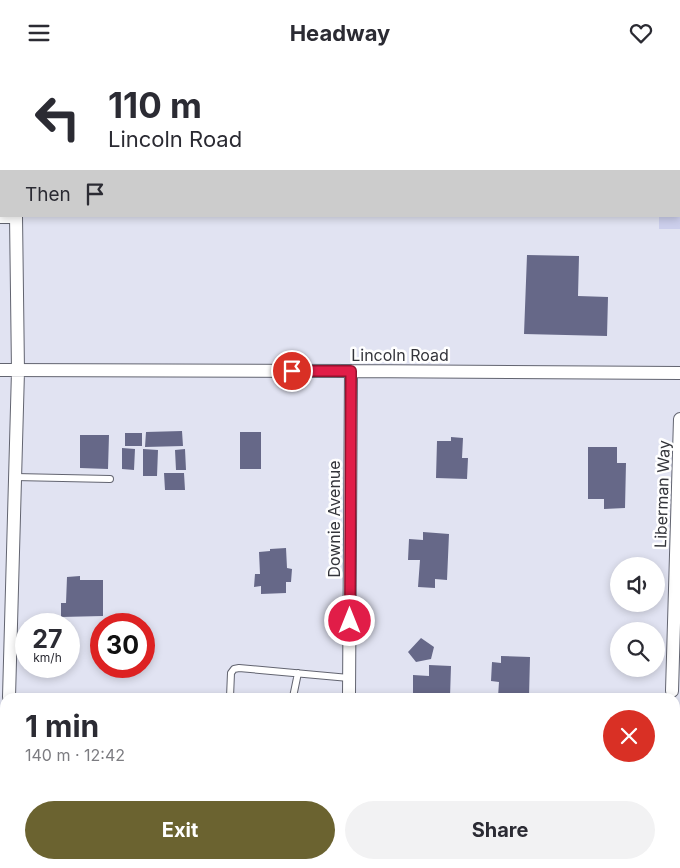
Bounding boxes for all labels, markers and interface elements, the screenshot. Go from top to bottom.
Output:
icon: menu [25,19,53,47]
icon: heart [627,19,655,47]
text: Headway [290,20,390,46]
text: 110 m [108,84,202,126]
icon: left [25,85,90,150]
text: Lincoln Road [108,126,242,152]
icon: arrive [81,180,109,208]
text: Then [25,183,71,206]
street label: Lincoln Road [351,345,449,365]
pin [271,350,313,392]
icon: arrive [278,357,306,385]
street label: Liberman Way [650,440,674,548]
street label: Downie Avenue [324,460,344,578]
map controls [610,557,665,677]
button: sound [610,557,665,612]
position arrow [323,594,375,646]
speed limit sign: 30 [90,613,155,678]
button: search [610,622,665,677]
text: 27 [32,624,63,654]
text: km/h [33,650,62,665]
text: 1 min [25,708,99,744]
button: close [603,710,655,762]
text: 140 m · 12:42 [25,745,125,765]
button: Exit [25,801,335,859]
button: Share [345,801,655,859]

